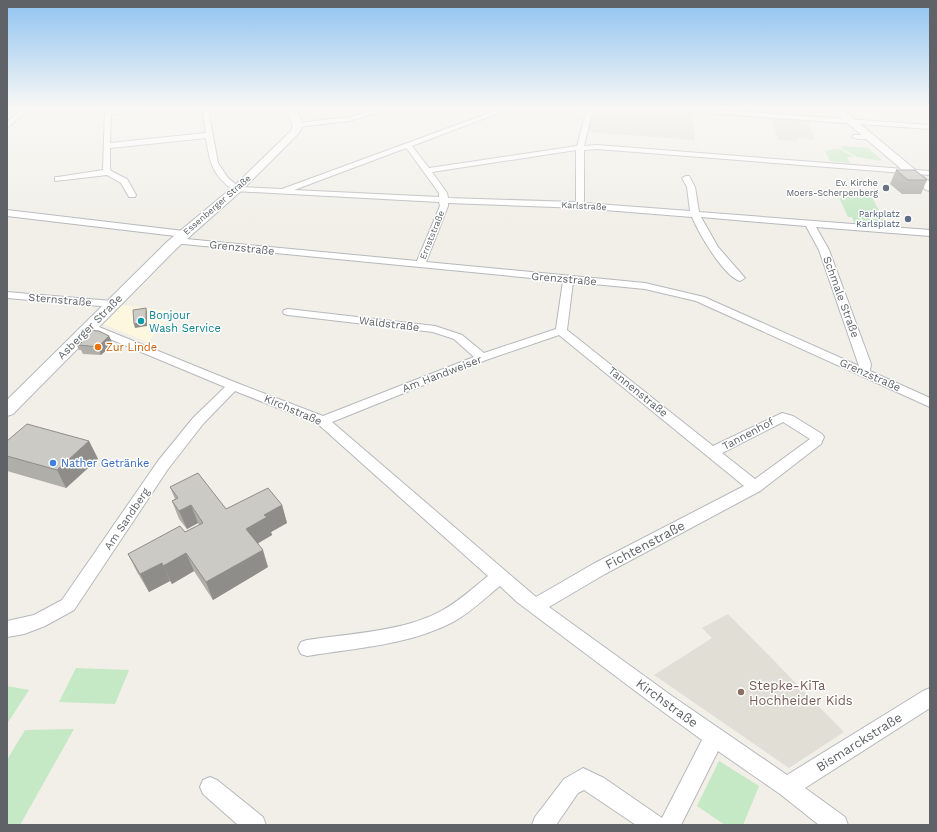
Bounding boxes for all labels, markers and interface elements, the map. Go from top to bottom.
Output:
street label: Essenberger Straße [181,173,253,237]
place label: Ev. Kirche Moers-Scherpenberg [786,178,878,198]
marker: Ev. Kirche Moers-Scherpenberg [881,183,891,193]
street label: Karlstraße [561,200,607,212]
street label: Ernststraße [418,209,446,261]
place label: Parkplatz Karlsplatz [856,209,900,229]
marker: Parkplatz Karlsplatz [903,214,913,224]
street label: Grenzstraße [209,238,275,258]
street label: Schmale Straße [820,255,862,339]
street label: Grenzstraße [531,270,597,288]
street label: Sternstraße [28,291,92,309]
street label: Asberger Straße [55,292,125,362]
place label: Bonjour Wash Service [149,309,221,335]
street label: Waldstraße [358,314,420,334]
marker: Bonjour Wash Service [136,316,146,326]
place label: Zur Linde [106,341,157,354]
marker: Zur Linde [93,342,103,352]
street label: Am Handweiser [400,353,484,395]
street label: Grenzstraße [837,356,903,394]
street label: Tannenstraße [606,364,670,420]
street label: Kirchstraße [262,392,324,428]
street label: Tannenhof [720,415,776,453]
place label: Nather Getränke [61,457,149,470]
marker: Nather Getränke [48,458,58,468]
street label: Am Sandberg [102,486,153,552]
street label: Fichtenstraße [603,518,687,572]
street label: Kirchstraße [633,676,701,730]
place label: Stepke-KiTa Hochheider Kids [749,678,853,708]
marker: Stepke-KiTa Hochheider Kids [736,687,746,697]
street label: Bismarckstraße [813,710,905,774]

